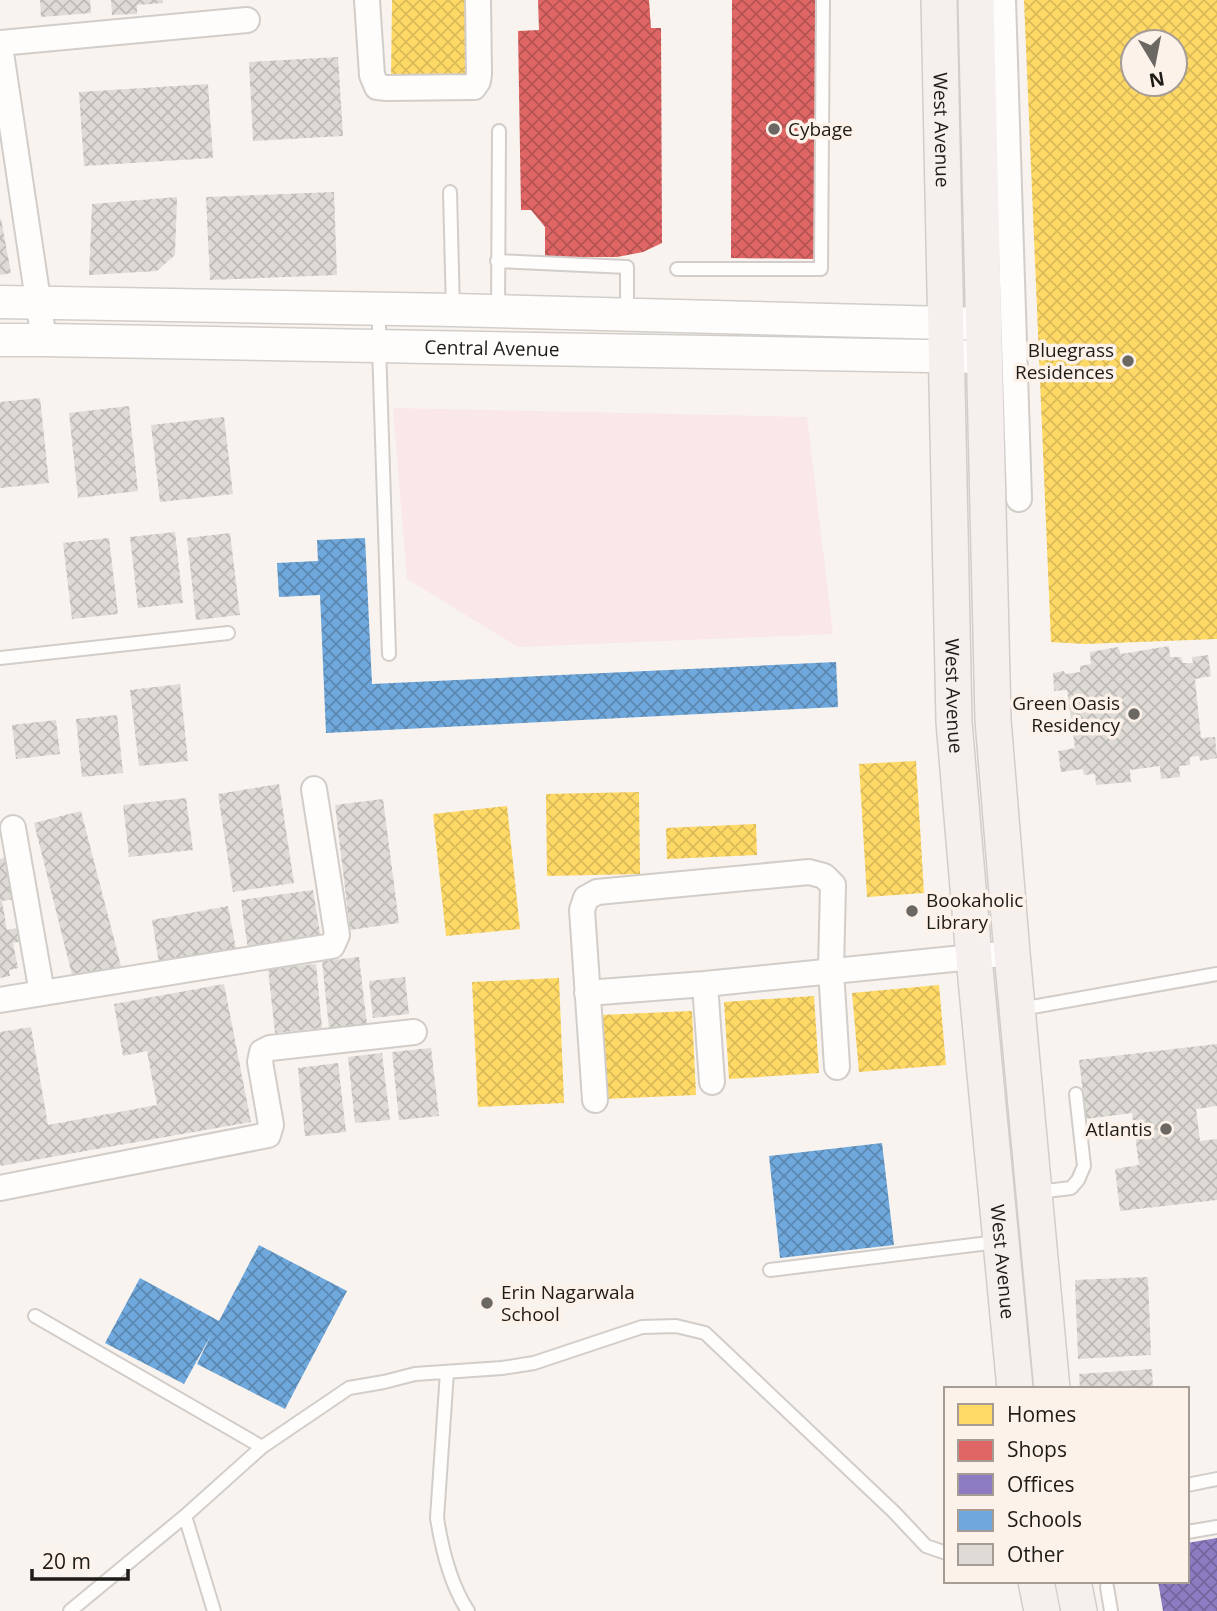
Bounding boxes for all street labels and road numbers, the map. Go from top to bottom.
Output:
street label: West Avenue [928,72,956,188]
street label: Central Avenue [424,334,560,362]
street label: West Avenue [939,638,970,754]
street label: West Avenue [984,1203,1021,1320]

